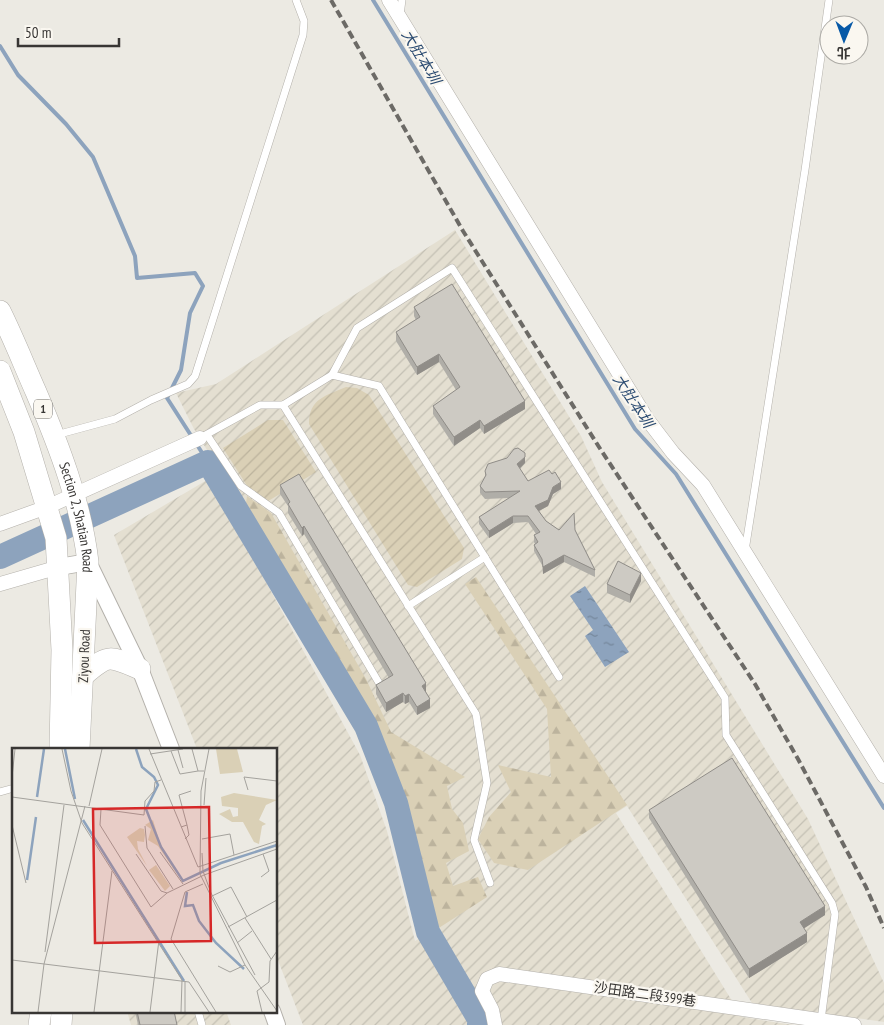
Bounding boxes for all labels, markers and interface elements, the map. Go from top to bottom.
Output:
scale bar [18,15,119,47]
north arrow [819,15,869,65]
text: 50 m [25,23,51,42]
water label: 大肚本圳 [398,26,446,89]
text: 北 [837,44,851,62]
water label: 大肚本圳 [609,370,659,433]
road number: 1 [34,399,52,418]
street label: Section 2, Shatian Road [55,460,97,573]
street label: Ziyou Road [74,629,94,683]
inset map [12,748,278,1012]
street label: 沙田路二段399巷 [593,978,697,1010]

